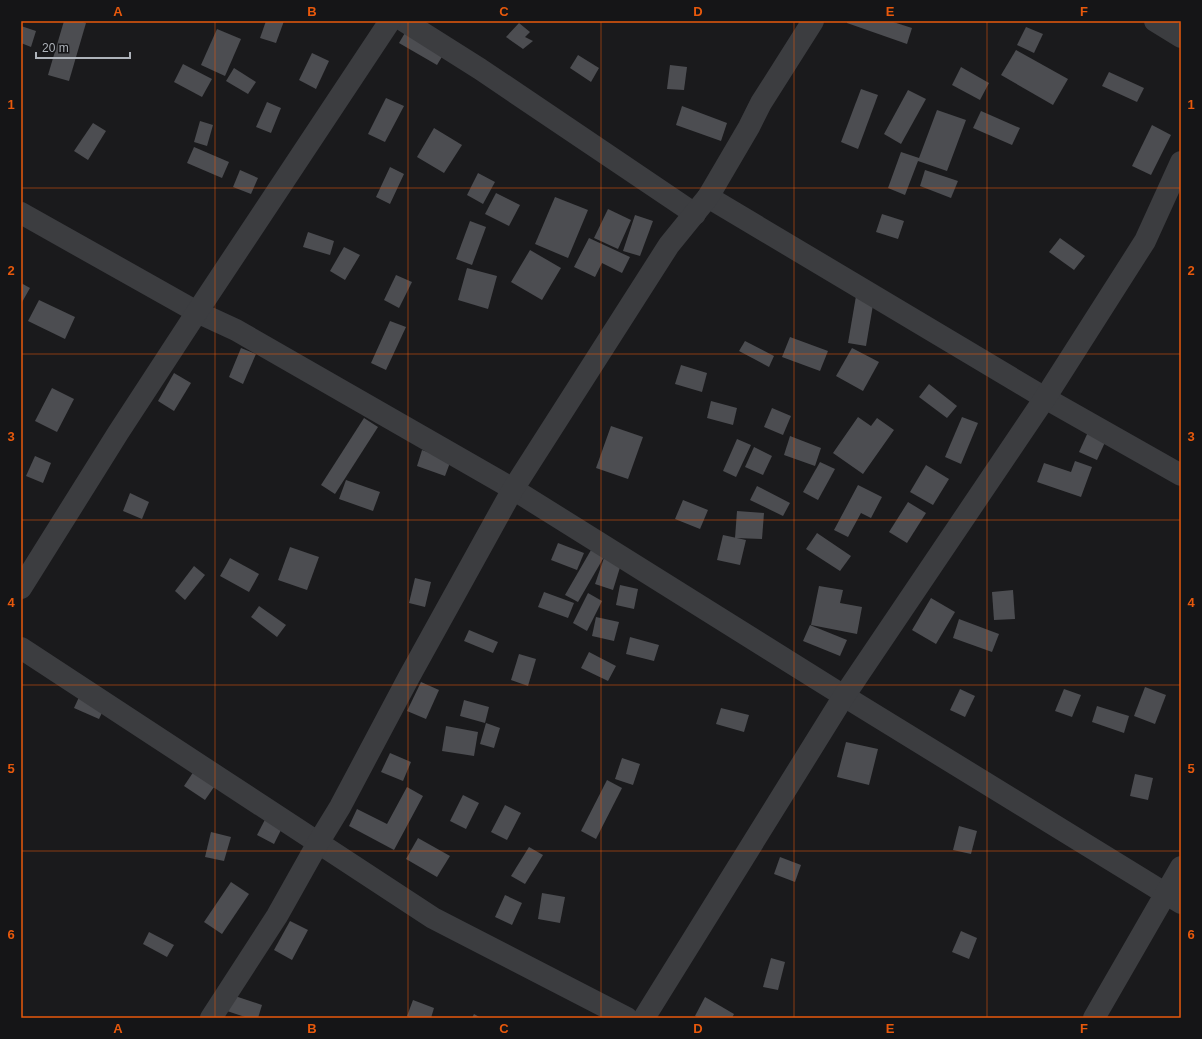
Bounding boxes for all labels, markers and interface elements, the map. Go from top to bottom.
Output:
text: A [113,4,123,19]
text: B [307,4,317,19]
text: C [499,4,509,19]
text: D [693,4,703,19]
text: E [886,4,895,19]
text: F [1080,4,1088,19]
scale bar [36,34,130,60]
text: 20 m [42,41,69,55]
text: 1 [7,97,15,112]
text: 1 [1187,97,1195,112]
text: 2 [7,263,15,278]
text: 2 [1187,263,1195,278]
text: 3 [7,429,15,444]
text: 3 [1187,429,1195,444]
text: 4 [7,595,15,610]
text: 4 [1187,595,1195,610]
text: 5 [7,761,15,776]
text: 5 [1187,761,1195,776]
text: 6 [7,927,15,942]
text: 6 [1187,927,1195,942]
text: A [113,1021,123,1036]
text: B [307,1021,317,1036]
text: C [499,1021,509,1036]
text: D [693,1021,703,1036]
text: E [886,1021,895,1036]
text: F [1080,1021,1088,1036]

